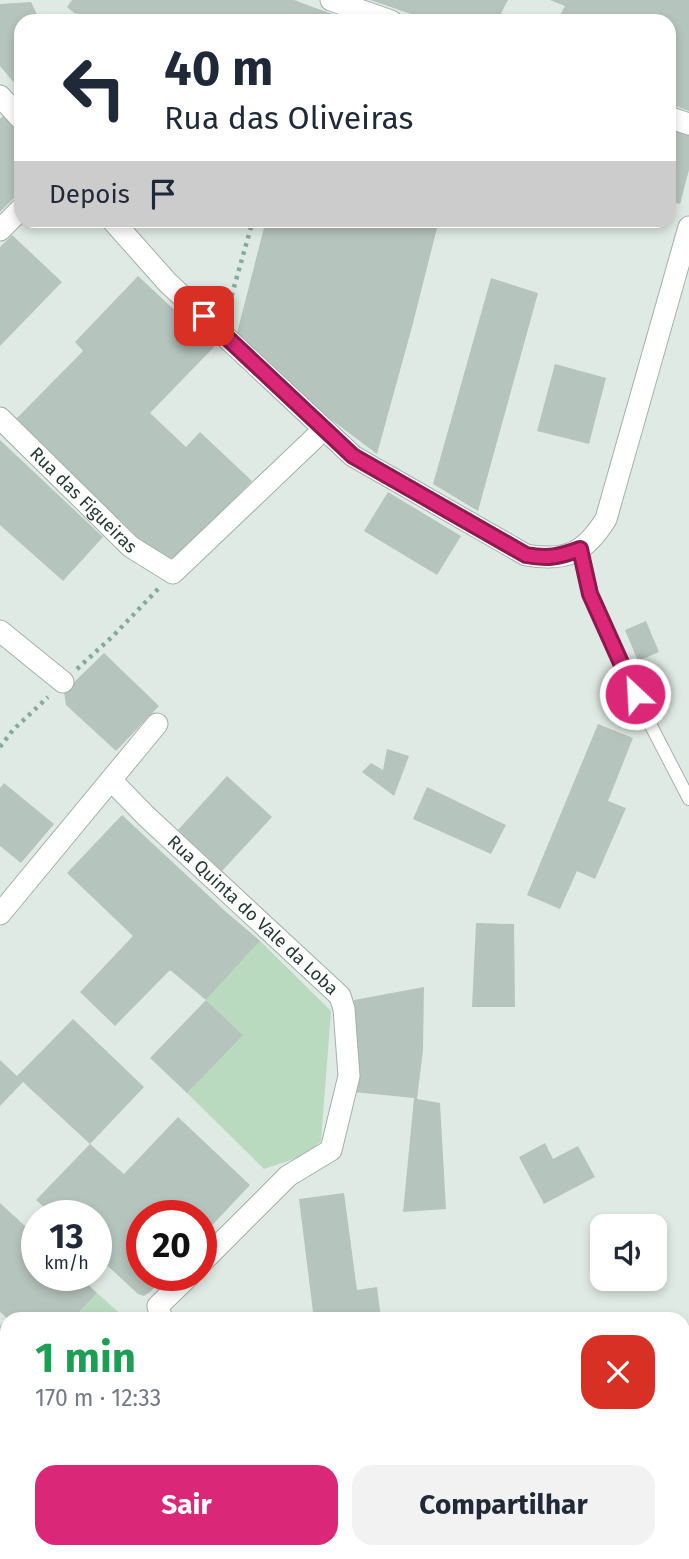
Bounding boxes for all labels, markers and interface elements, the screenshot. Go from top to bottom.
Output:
text: 40 m [164,39,273,98]
icon: left [49,42,140,133]
text: Rua das Oliveiras [164,99,413,137]
icon: arrive [144,175,182,213]
text: Depois [49,179,130,210]
pin [174,286,234,346]
icon: arrive [185,297,223,335]
street label: Rua das Figueiras [25,443,142,558]
position arrow [598,657,672,731]
street label: Rua Quinta do Vale da Loba [163,831,343,1000]
speed limit sign: 20 [126,1200,217,1291]
map controls [590,1214,667,1291]
button: sound [590,1214,667,1291]
text: 13 [49,1215,84,1257]
text: km/h [44,1252,89,1274]
text: 1 min [35,1333,136,1383]
button: close [581,1335,655,1409]
text: 170 m · 12:33 [35,1384,161,1412]
button: Sair [35,1465,338,1545]
button: Compartilhar [352,1465,655,1545]

